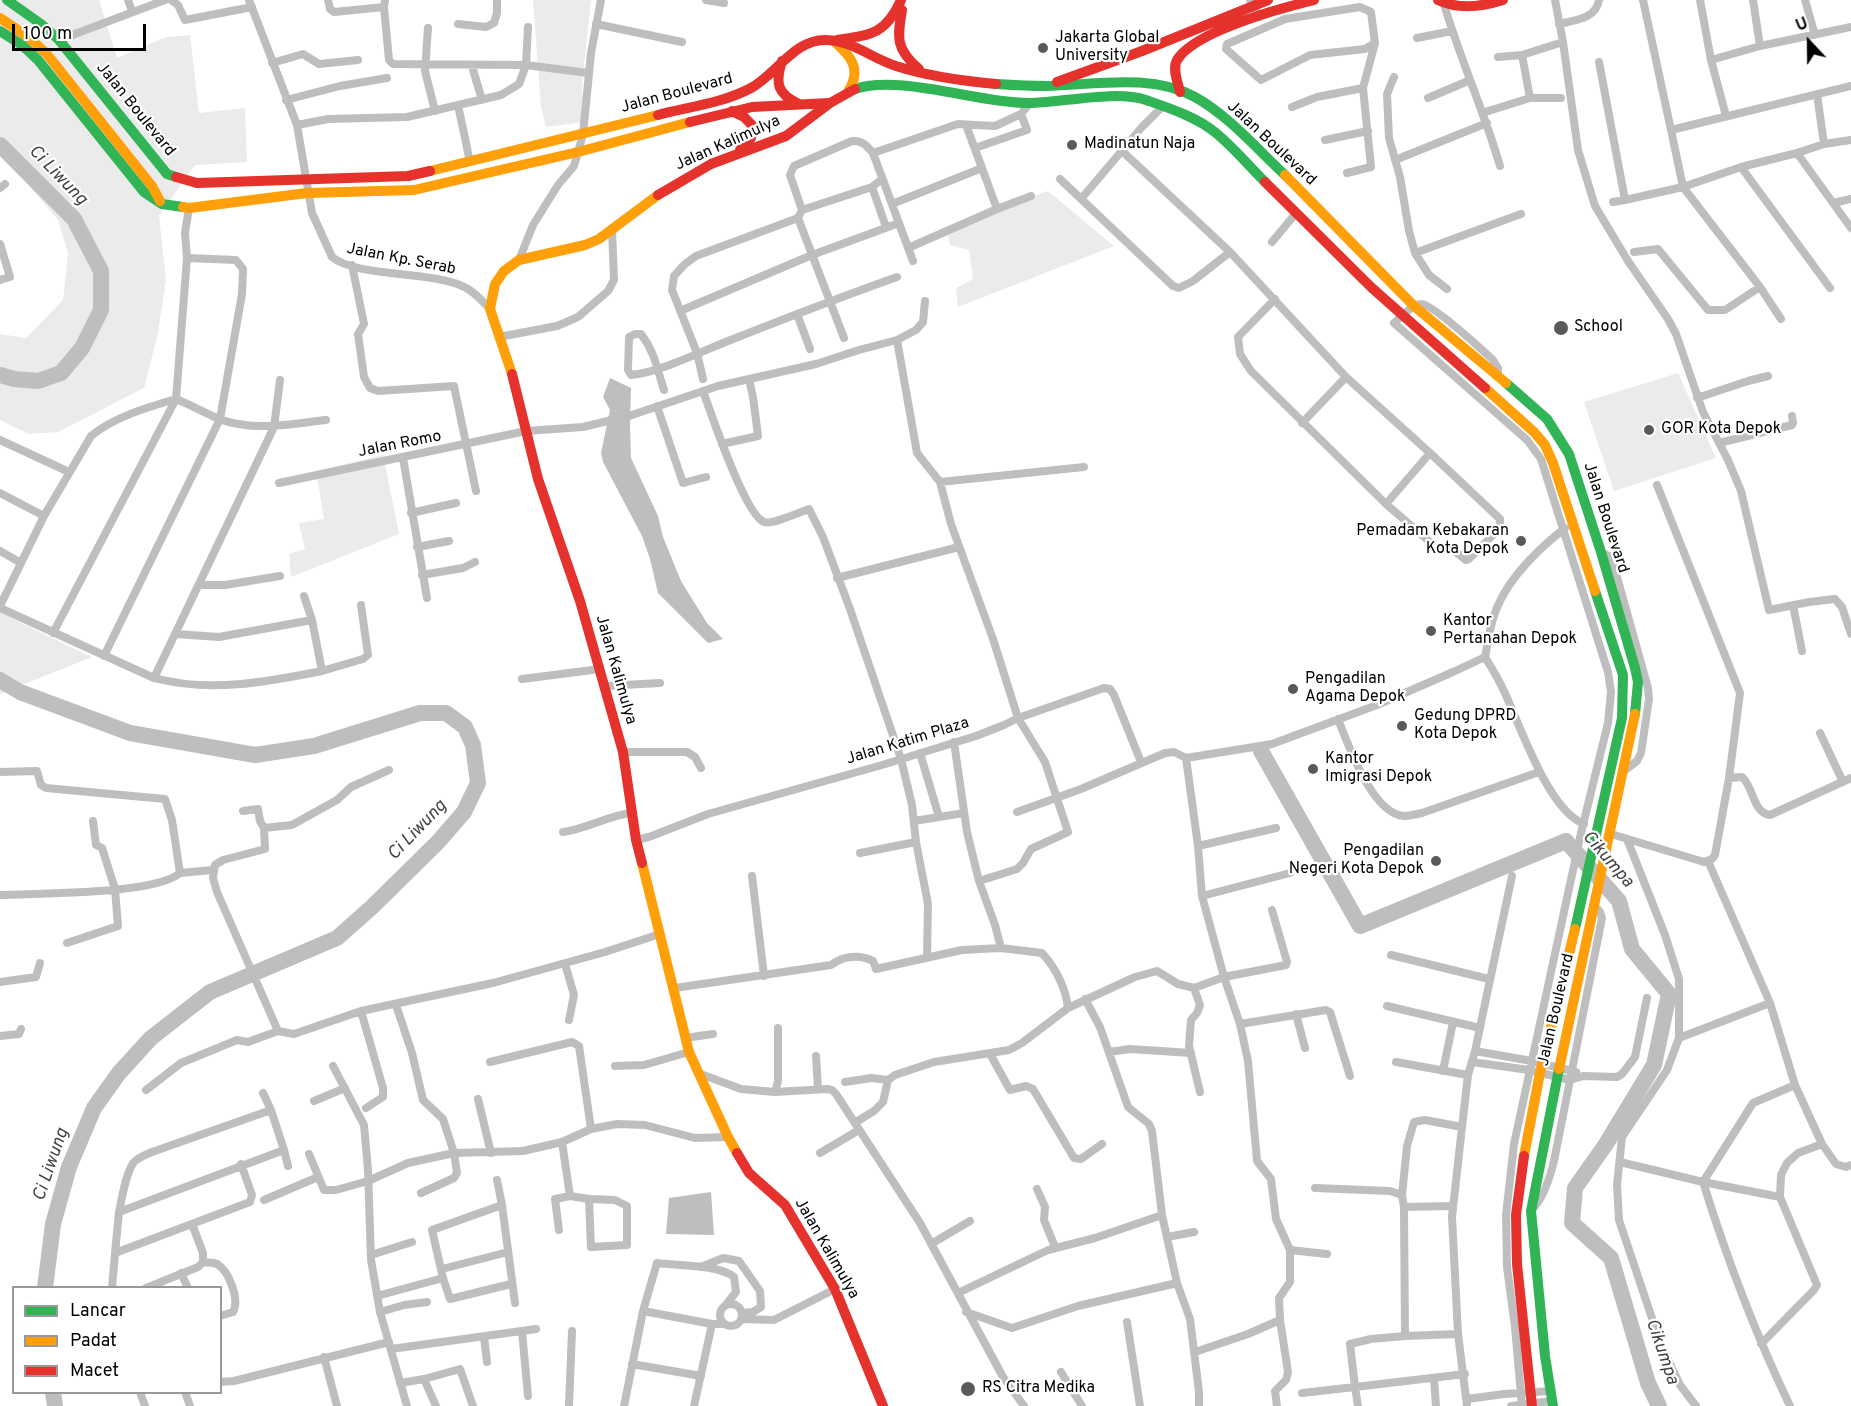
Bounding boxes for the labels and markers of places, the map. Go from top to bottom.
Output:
place label: Jakarta Global University [1055,29,1159,67]
marker: Jakarta Global University [1036,41,1050,55]
place label: Madinatun Naja [1084,135,1195,155]
marker: Madinatun Naja [1065,138,1079,152]
place label: School [1574,318,1623,338]
marker: School [1552,319,1570,337]
place label: GOR Kota Depok [1661,420,1781,440]
marker: GOR Kota Depok [1642,423,1656,437]
place label: Pemadam Kebakaran Kota Depok [1356,522,1509,560]
marker: Pemadam Kebakaran Kota Depok [1514,534,1528,548]
place label: Kantor Pertanahan Depok [1443,612,1577,650]
marker: Kantor Pertanahan Depok [1424,624,1438,638]
place label: Pengadilan Agama Depok [1305,670,1405,708]
marker: Pengadilan Agama Depok [1286,682,1300,696]
place label: Gedung DPRD Kota Depok [1414,707,1517,745]
marker: Gedung DPRD Kota Depok [1395,719,1409,733]
place label: Kantor Imigrasi Depok [1325,750,1432,788]
marker: Kantor Imigrasi Depok [1306,762,1320,776]
place label: Pengadilan Negeri Kota Depok [1289,842,1424,880]
marker: Pengadilan Negeri Kota Depok [1429,854,1443,868]
place label: RS Citra Medika [982,1379,1095,1399]
marker: RS Citra Medika [959,1380,977,1398]

